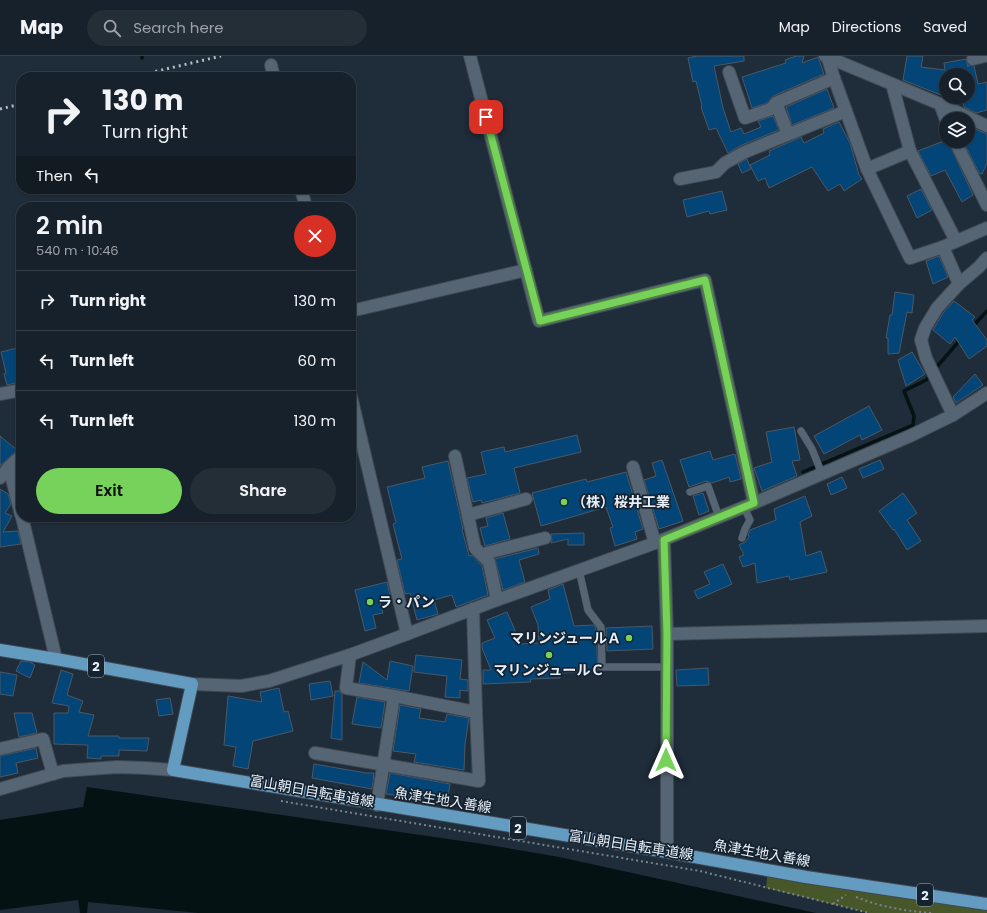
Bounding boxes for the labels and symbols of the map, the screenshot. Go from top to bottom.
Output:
pin [469,100,503,134]
place label: （株）桜井工業 [572,492,670,512]
marker: （株）桜井工業 [559,497,569,507]
place label: ラ・パン [378,592,435,612]
marker: ラ・パン [365,597,375,607]
place label: マリンジュールＡ [510,628,621,648]
marker: マリンジュールＡ [624,633,634,643]
marker: マリンジュールＣ [544,650,554,660]
road number: 2 [88,655,104,677]
place label: マリンジュールＣ [493,660,605,680]
position arrow [645,739,687,781]
street label: 富山朝日自転車道線 [248,770,376,812]
street label: 魚津生地入善線 [393,782,493,818]
road number: 2 [510,817,526,839]
street label: 富山朝日自転車道線 [567,825,695,865]
street label: 魚津生地入善線 [712,835,812,871]
road number: 2 [917,884,933,906]

